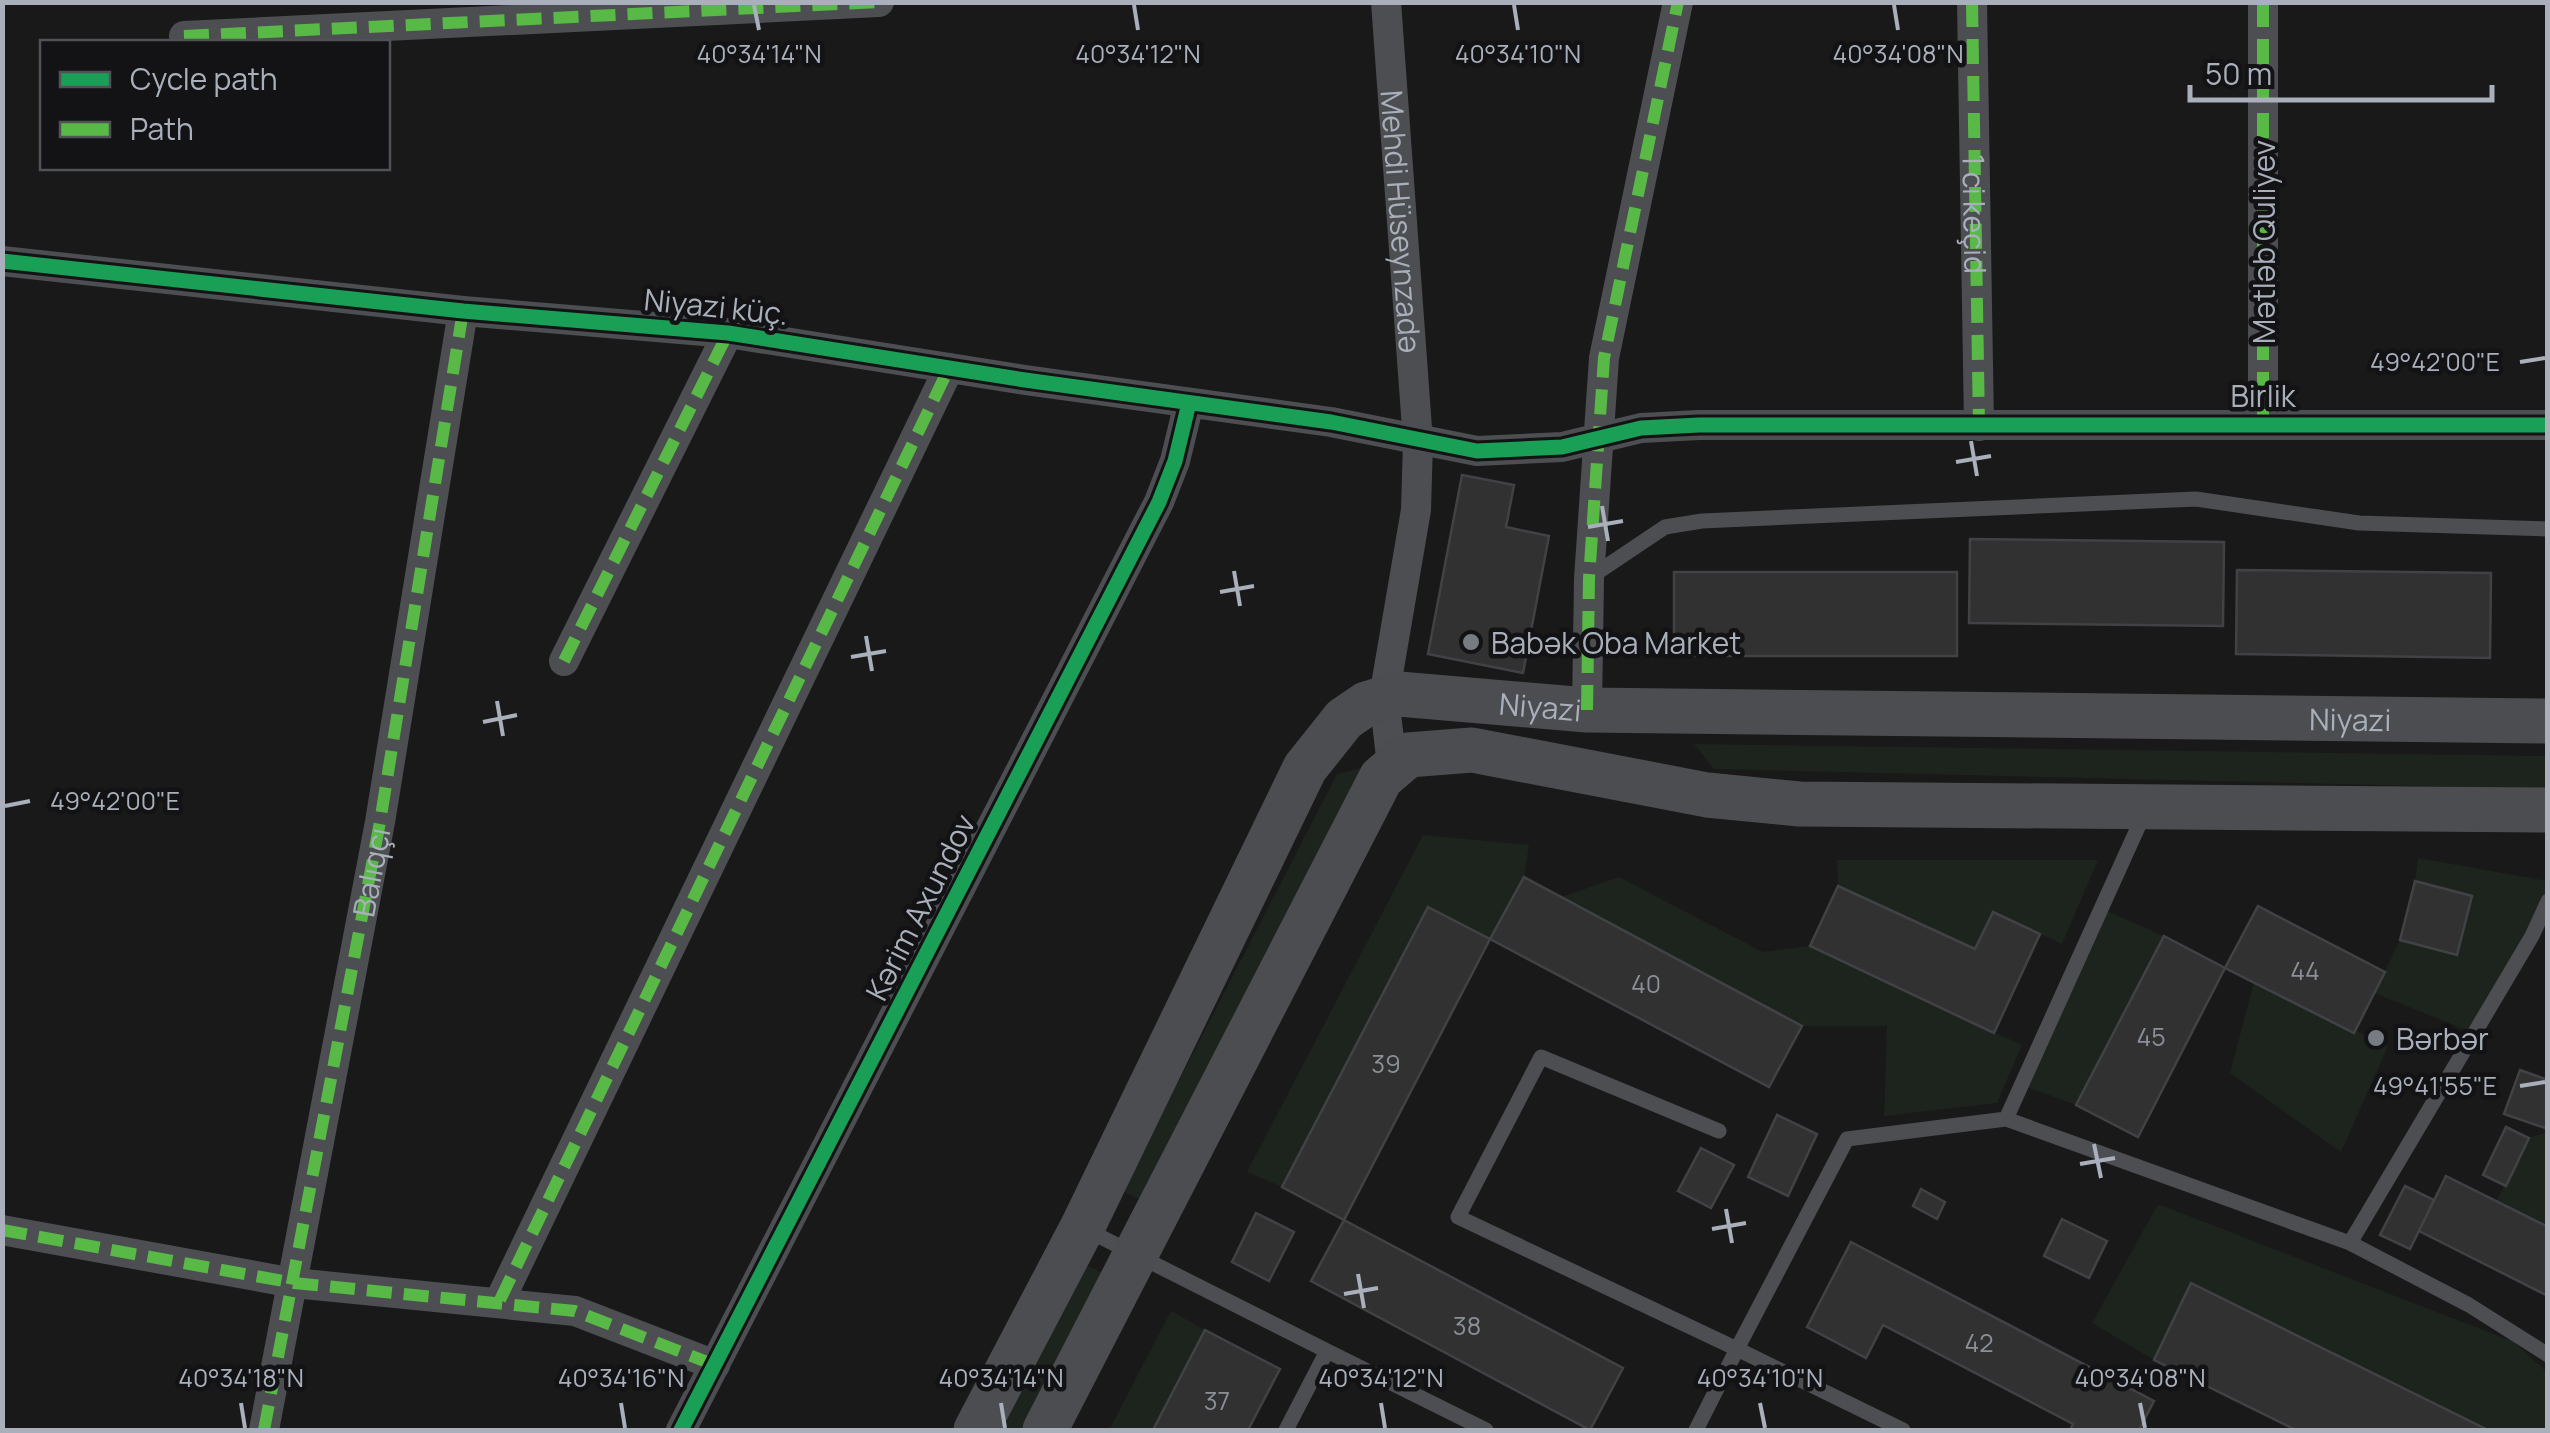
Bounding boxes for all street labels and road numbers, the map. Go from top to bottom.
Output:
street label: Mehdi Hüseynzadə [1372,89,1432,354]
street label: Mətləb Quliyev [2243,140,2284,344]
street label: 1 ci keçid [1954,154,1997,274]
street label: Niyazi küç. [642,278,790,334]
street label: Birlik [2230,375,2297,416]
street label: Niyazi [1498,682,1583,730]
street label: Niyazi [2309,698,2392,740]
street label: Kərim Axundov [855,807,985,1007]
street label: Balıqçı [342,824,399,920]

